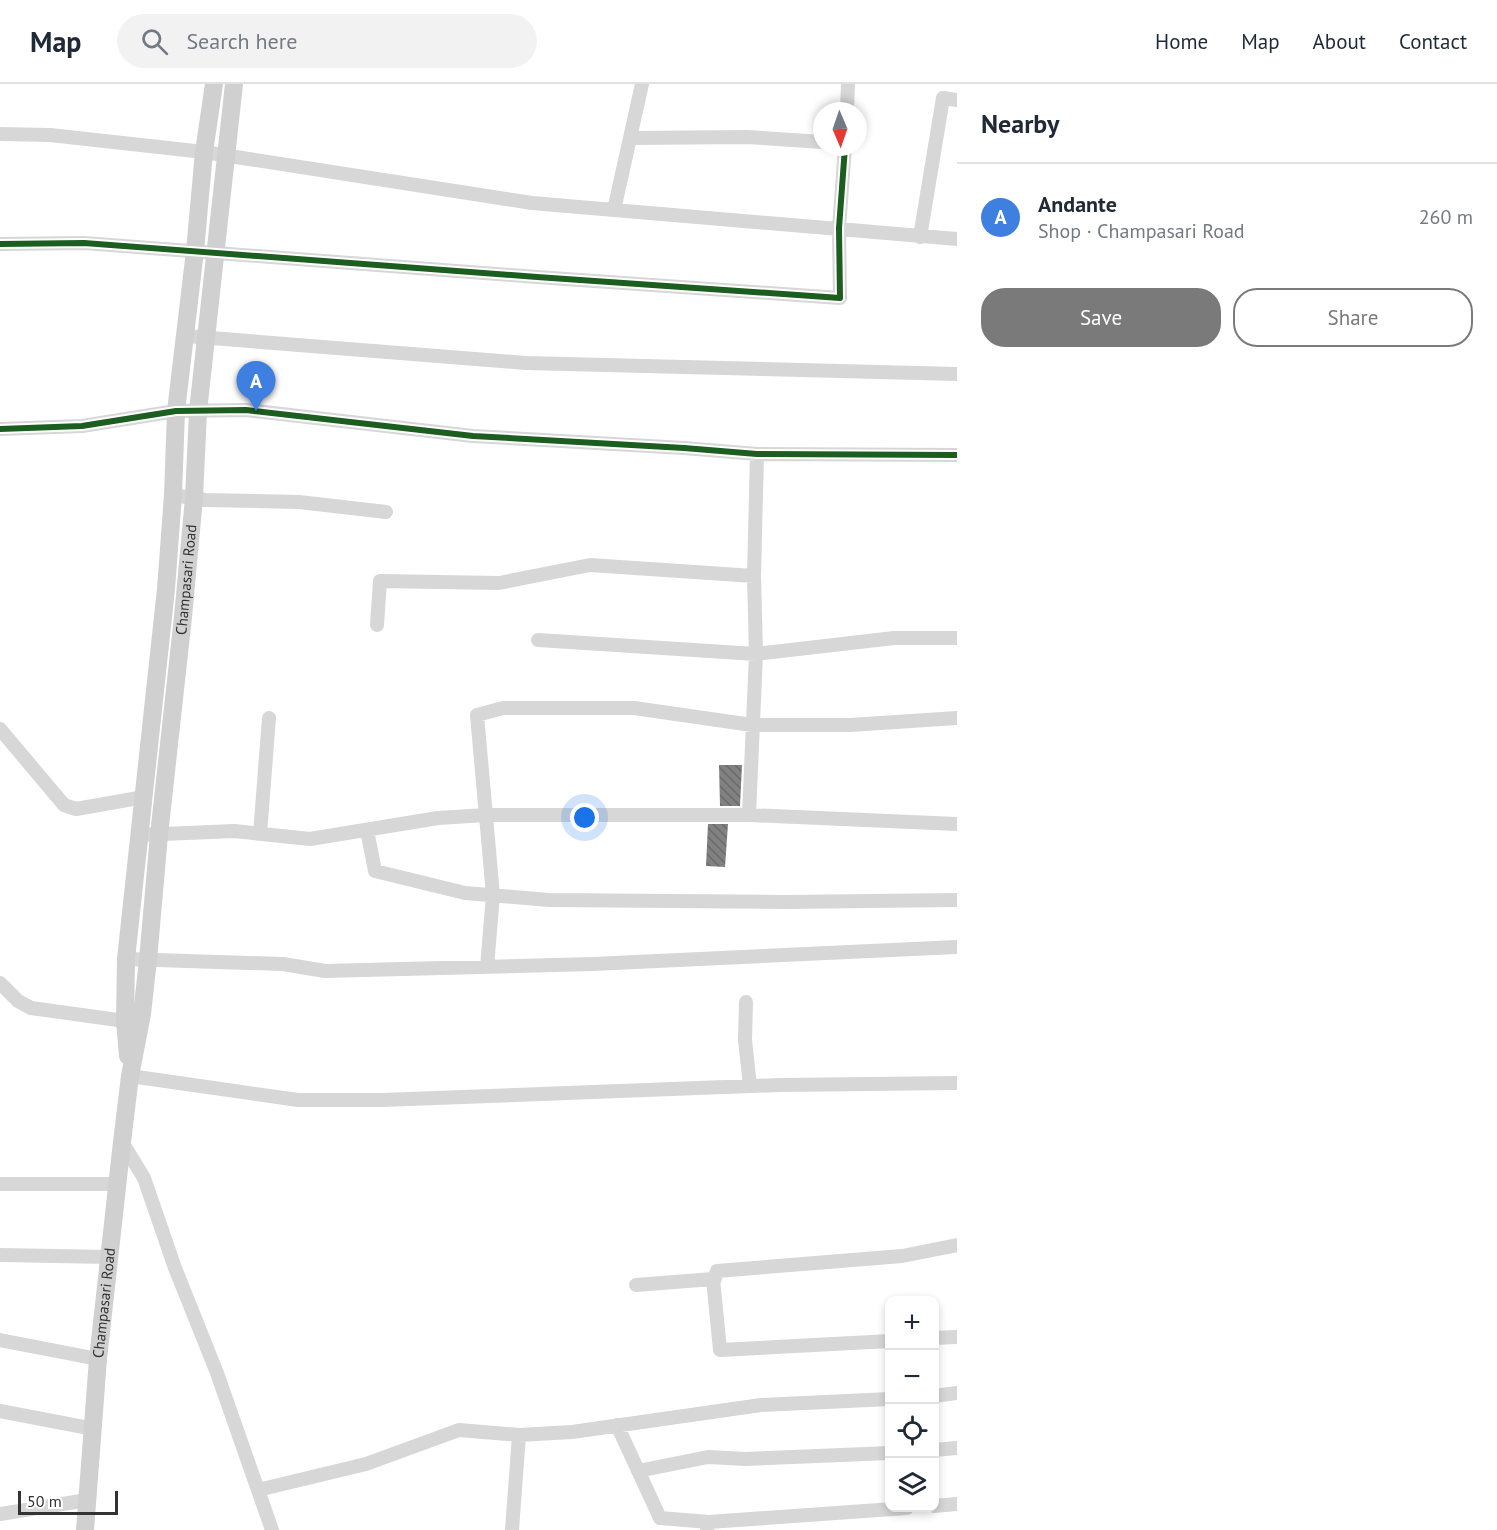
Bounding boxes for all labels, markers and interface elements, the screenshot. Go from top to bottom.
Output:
search box [117,14,537,68]
text: Map [30,23,81,60]
icon: search [138,25,171,58]
text: Search here [186,27,297,55]
text: Home [1155,28,1208,55]
text: Map [1241,28,1280,55]
text: About [1313,28,1366,55]
text: Contact [1399,28,1467,55]
north arrow [813,102,867,156]
text: Nearby [981,107,1059,140]
text: Andante [1038,190,1117,218]
text: A [994,204,1007,230]
text: 260 m [1419,204,1473,230]
text: Shop · Champasari Road [1038,218,1245,244]
button: Save [981,288,1221,347]
button: Share [1233,288,1473,347]
pin: A [236,362,276,411]
street label: Champasari Road [171,524,201,636]
your location [570,803,599,832]
street label: Champasari Road [88,1247,119,1359]
map controls [885,1296,939,1512]
button: + [885,1296,939,1350]
button: − [885,1350,939,1404]
button: locate [885,1404,939,1458]
button: layers [885,1458,939,1512]
scale bar [18,1488,118,1516]
text: 50 m [27,1491,62,1511]

